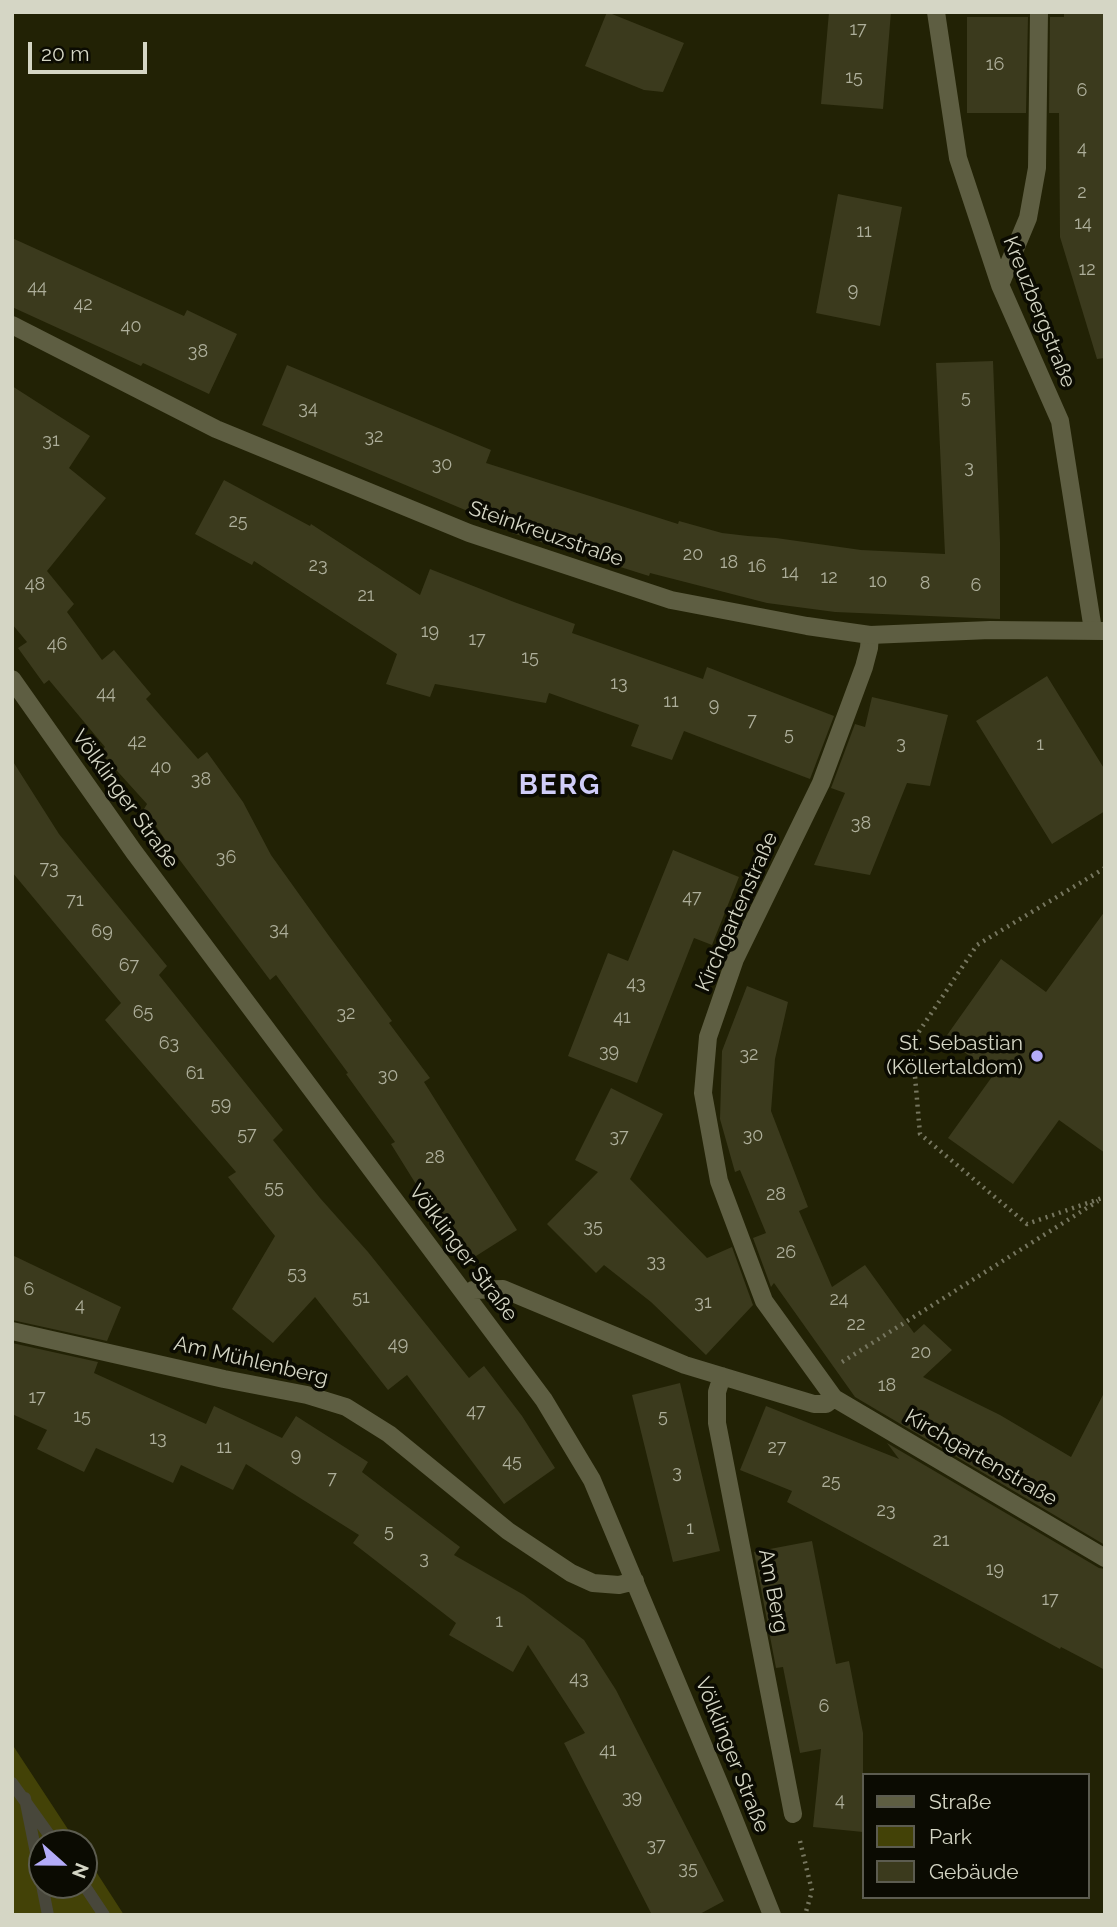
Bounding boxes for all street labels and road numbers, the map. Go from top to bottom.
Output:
street label: Kreuzbergstraße [997,233,1081,391]
street label: Steinkreuzstraße [465,496,627,572]
street label: Völklinger Straße [66,725,184,873]
street label: Kirchgartenstraße [691,828,783,996]
street label: Völklinger Straße [403,1180,523,1326]
street label: Am Mühlenberg [171,1331,331,1391]
street label: Kirchgartenstraße [900,1404,1062,1512]
street label: Am Berg [753,1547,793,1635]
street label: Völklinger Straße [689,1674,775,1836]

